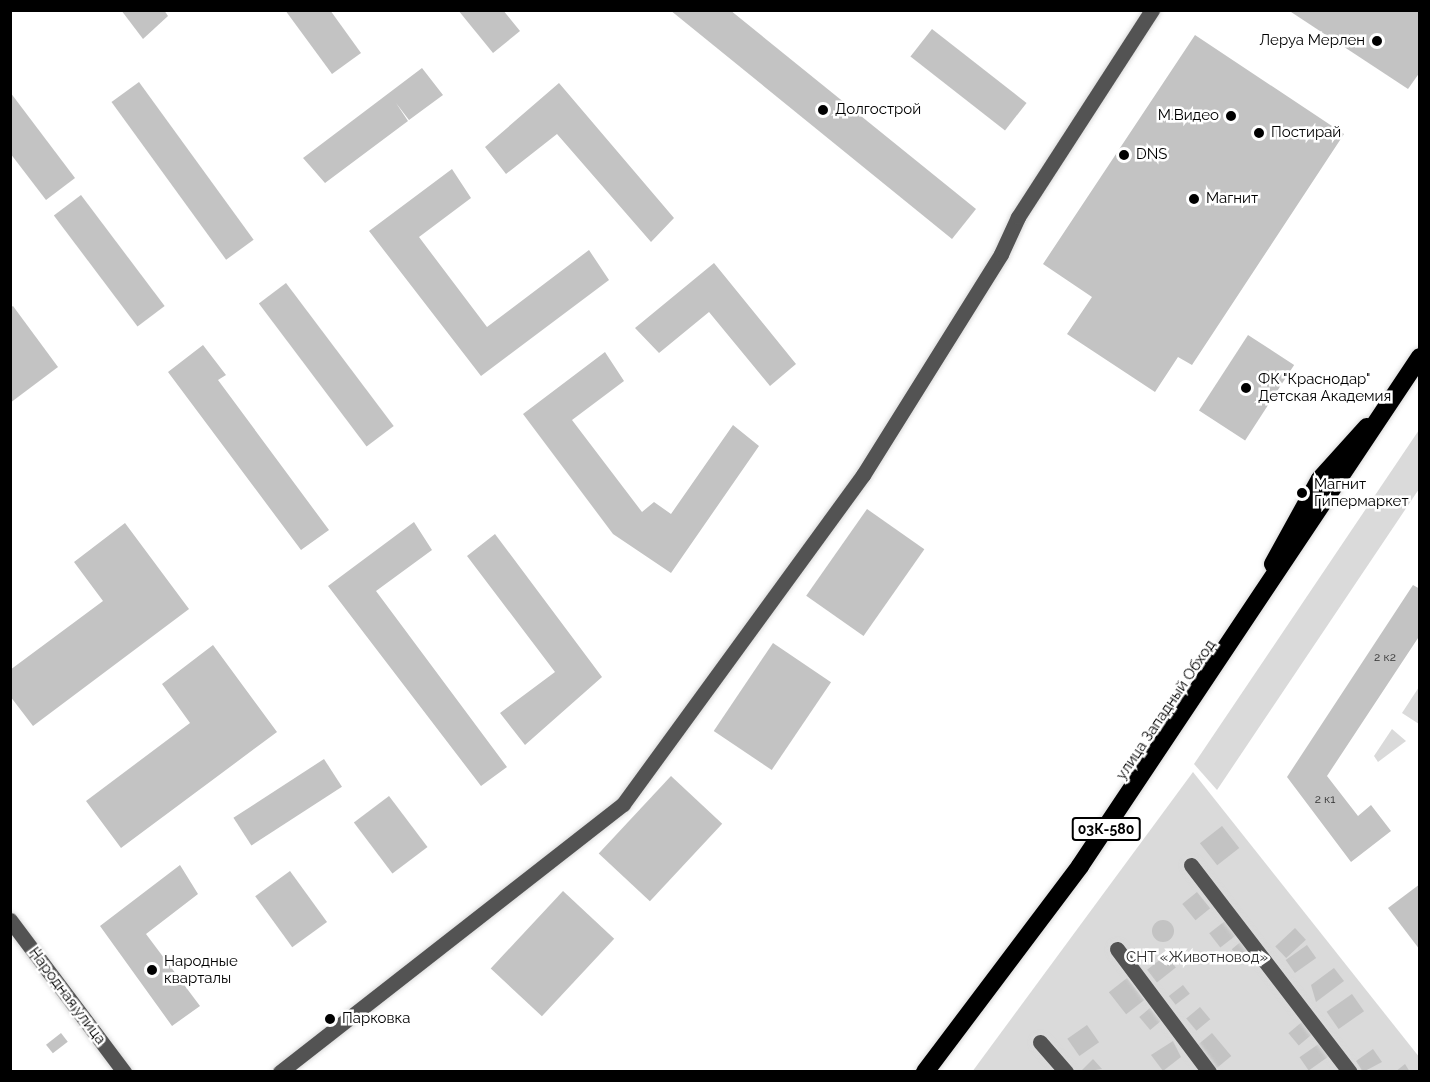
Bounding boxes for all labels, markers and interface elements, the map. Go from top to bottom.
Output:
place label: Леруа Мерлен [1259,32,1365,50]
marker: Леруа Мерлен [1370,34,1384,48]
place label: Долгострой [835,101,921,119]
marker: Долгострой [816,103,830,117]
place label: М.Видео [1158,107,1219,125]
marker: М.Видео [1224,109,1238,123]
place label: Постирай [1271,124,1341,142]
marker: Постирай [1252,126,1266,140]
place label: DNS [1136,146,1167,164]
marker: DNS [1117,148,1131,162]
place label: Магнит [1206,190,1258,208]
marker: Магнит [1187,192,1201,206]
place label: ФК "Краснодар" Детская Академия [1258,370,1392,405]
marker: ФК "Краснодар" Детская Академия [1239,381,1253,395]
place label: Магнит Гипермаркет [1314,475,1409,510]
marker: Магнит Гипермаркет [1295,486,1309,500]
street label: улица Западный Обход [1112,637,1220,783]
house number: 2 к2 [1374,651,1396,665]
house number: 2 к1 [1315,793,1335,807]
road number: 03К-580 [1072,818,1140,840]
street label: Народная улица [25,944,109,1048]
park label: СНТ «Животновод» [1126,949,1268,967]
place label: Народные кварталы [164,952,238,987]
marker: Народные кварталы [145,963,159,977]
place label: Парковка [342,1010,410,1028]
marker: Парковка [323,1012,337,1026]

